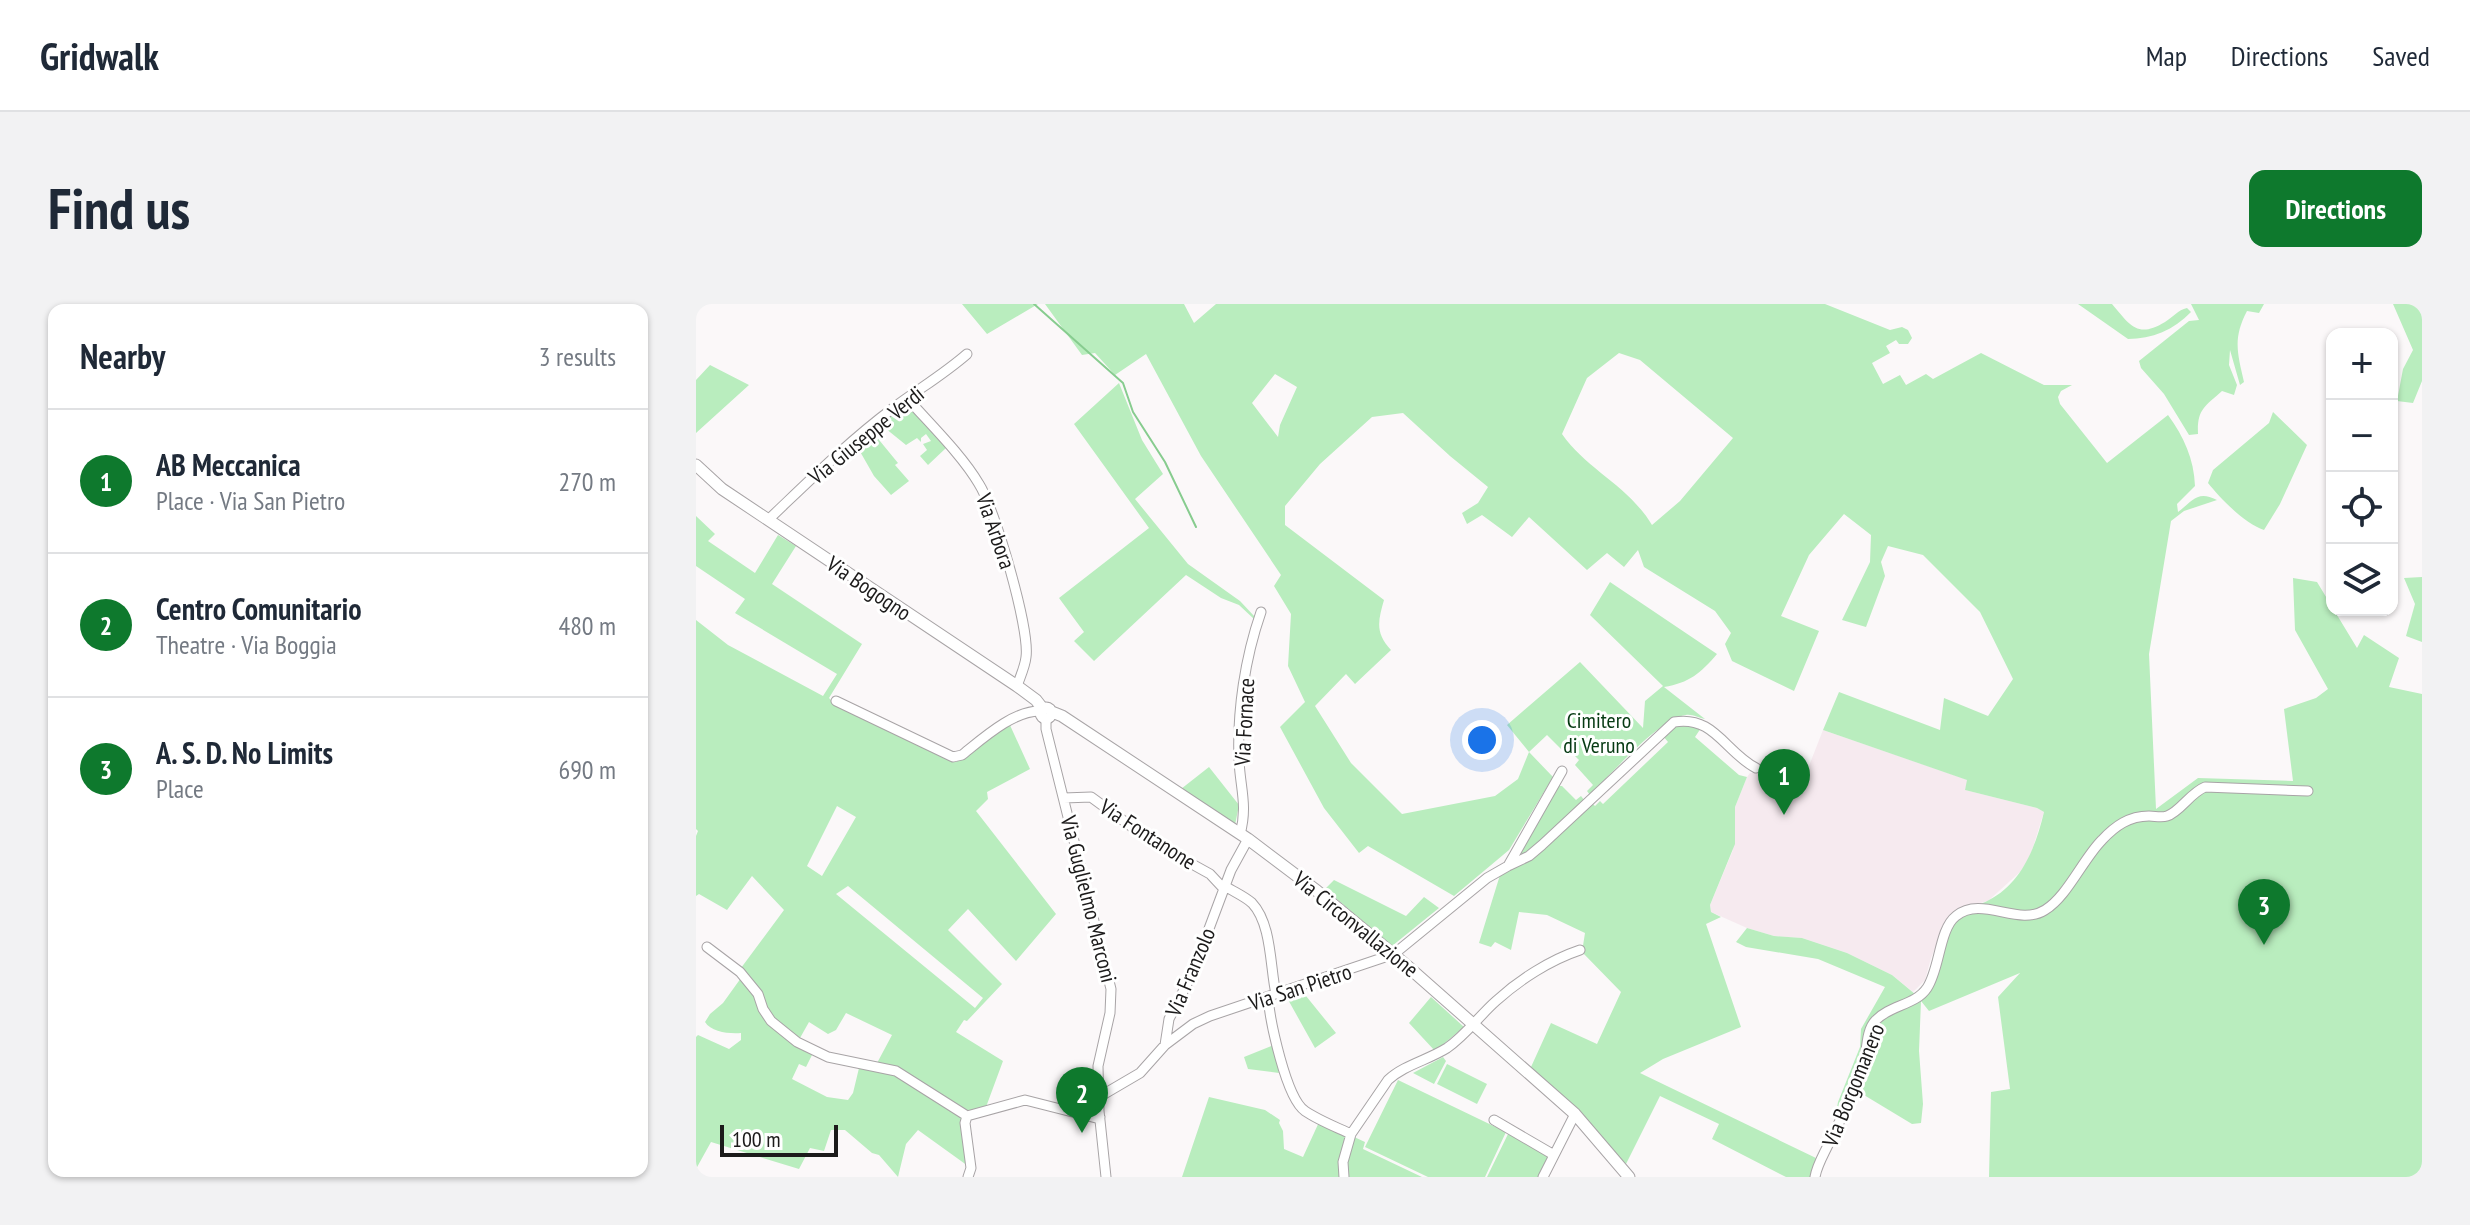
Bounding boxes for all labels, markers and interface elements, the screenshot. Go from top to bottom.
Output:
text: Gridwalk [40,31,159,80]
text: Map [2146,37,2187,74]
text: Directions [2231,37,2328,74]
text: Saved [2372,37,2430,74]
button: Directions [2249,170,2422,247]
text: Find us [48,172,190,244]
map controls [2326,328,2398,616]
button: + [2326,328,2398,400]
text: Nearby [80,334,165,378]
text: 3 results [539,340,616,373]
street label: Via Giuseppe Verdi [802,380,930,491]
button: − [2326,400,2398,472]
text: AB Meccanica [156,445,301,484]
text: 1 [100,465,112,498]
text: 270 m [558,465,616,498]
button: locate [2326,472,2398,544]
text: Place · Via San Pietro [156,484,345,517]
street label: Via Arbora [970,489,1022,573]
button: layers [2326,544,2398,616]
street label: Via Bogogno [821,549,917,626]
text: Centro Comunitario [156,589,362,628]
text: 2 [100,609,112,642]
text: 480 m [558,609,616,642]
text: Theatre · Via Boggia [156,628,337,661]
street label: Via Fornace [1228,677,1260,768]
park label: Cimitero di Veruno [1563,706,1635,759]
your location [1462,720,1502,760]
text: A. S. D. No Limits [156,733,333,772]
pin: 1 [1758,749,1810,815]
text: 3 [100,753,112,786]
text: 690 m [558,753,616,786]
text: Place [156,772,204,805]
street label: Via Fontanone [1094,792,1202,876]
street label: Via Guglielmo Marconi [1054,812,1123,985]
street label: Via Circonvallazione [1287,864,1424,983]
pin: 3 [2238,879,2290,945]
street label: Via Franzolo [1158,923,1221,1022]
street label: Via San Pietro [1244,957,1355,1017]
street label: Via Borgomanero [1815,1019,1890,1152]
pin: 2 [1056,1067,1108,1133]
scale bar [720,1121,838,1157]
text: 100 m [732,1125,781,1153]

